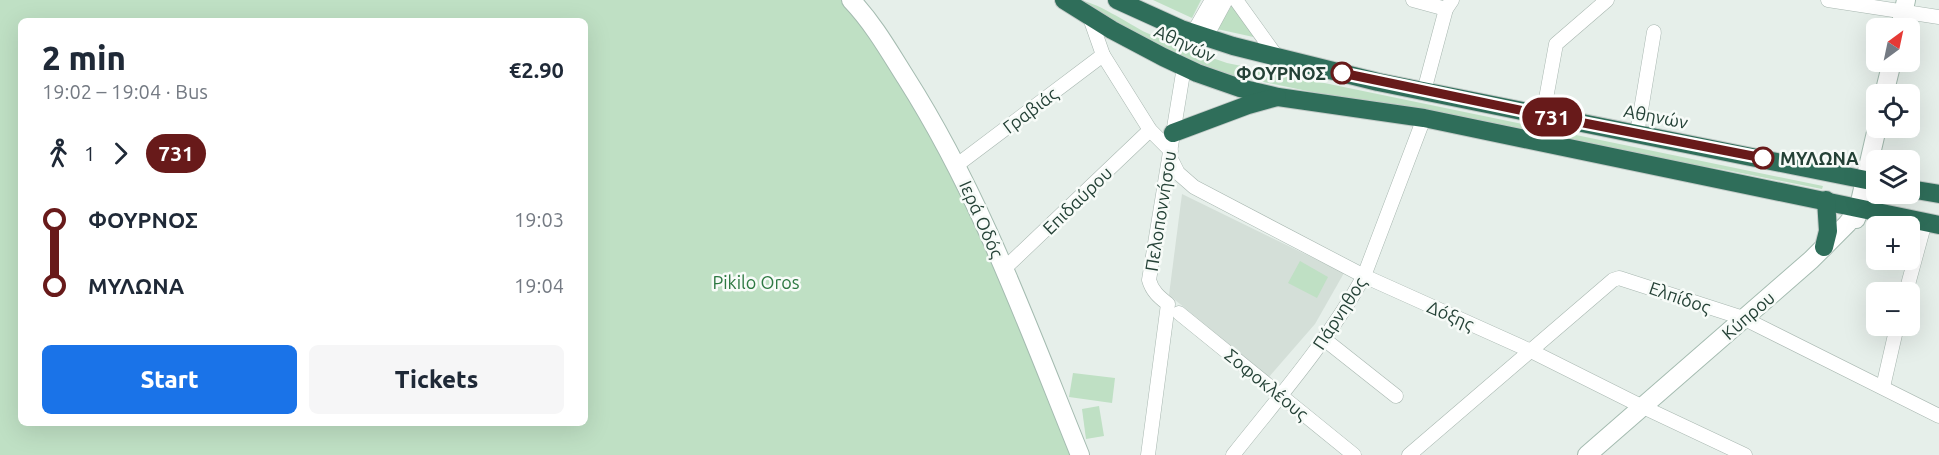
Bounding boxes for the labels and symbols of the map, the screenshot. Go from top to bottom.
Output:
north arrow [1866,18,1920,72]
street label: Αθηνών [1151,20,1219,66]
marker: ΦΟΥΡΝΟΣ [1331,62,1353,84]
place label: ΦΟΥΡΝΟΣ [1236,63,1326,83]
street label: Γραβιάς [999,83,1062,138]
line badge: 731 [1518,98,1586,136]
street label: Αθηνών [1622,100,1690,132]
marker: ΜΥΛΩΝΑ [1752,147,1774,169]
place label: ΜΥΛΩΝΑ [1780,148,1859,168]
street label: Πελοποννήσου [1141,149,1179,273]
street label: Επιδαύρου [1038,162,1116,238]
street label: Ιερά Οδός [955,177,1008,261]
park label: Pikilo Oros [712,272,800,292]
street label: Πάρνηθος [1308,273,1371,353]
street label: Ελπίδος [1646,277,1713,318]
street label: Κύπρου [1718,287,1778,343]
street label: Δόξης [1424,296,1477,335]
street label: Σοφοκλέους [1221,344,1313,424]

